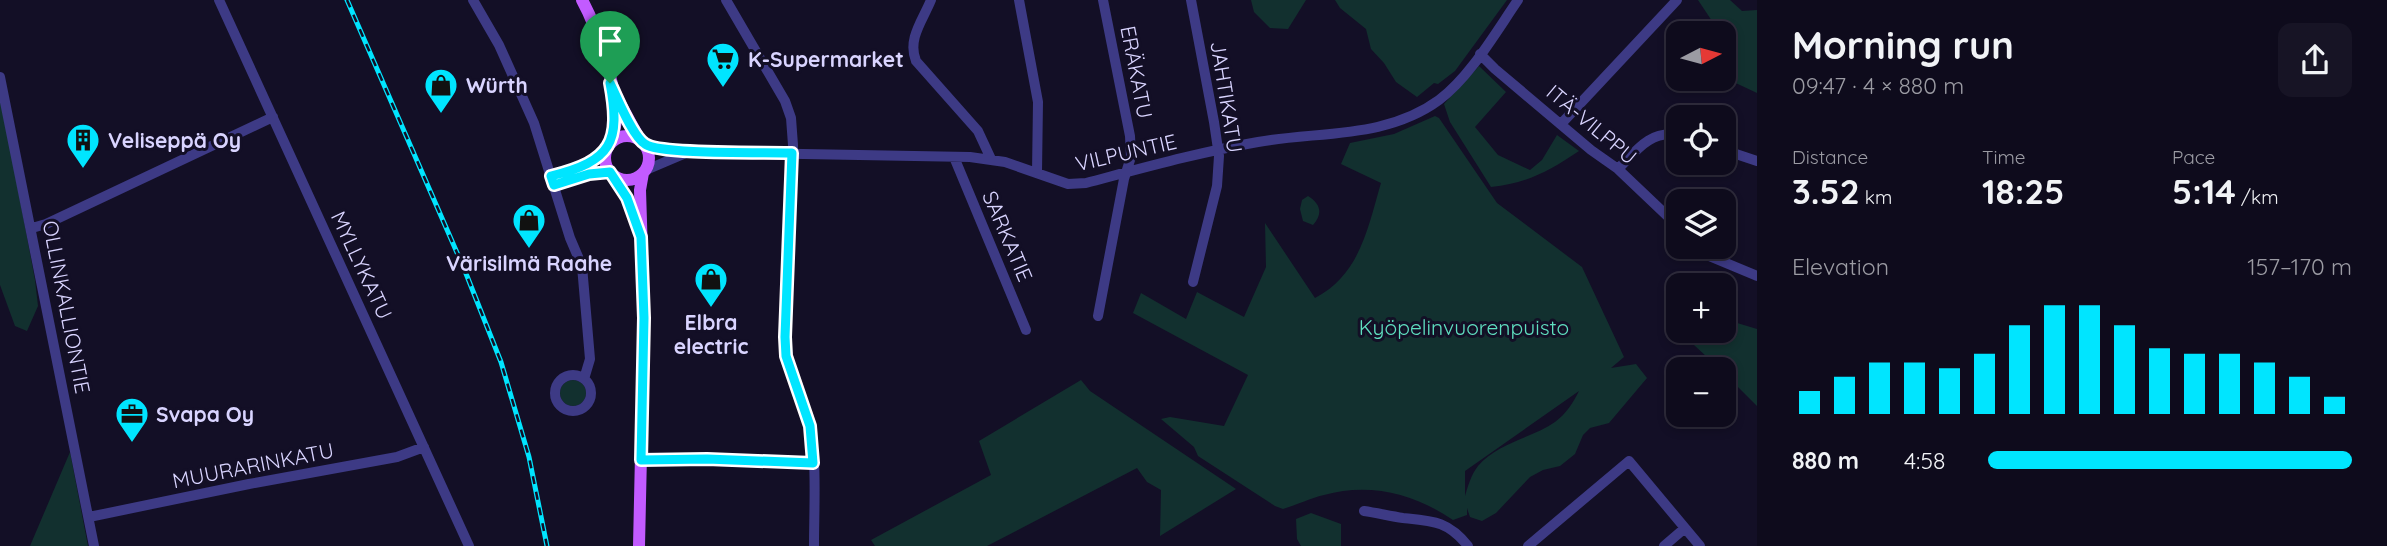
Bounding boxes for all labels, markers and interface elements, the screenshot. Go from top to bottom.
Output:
pin [580,11,640,83]
north arrow [1666,21,1736,91]
map controls [1666,21,1736,427]
text: Morning run [1792,21,2014,69]
icon: arrive [591,22,629,60]
street label: ERÄKATU [1115,23,1159,121]
button: share [2278,23,2352,97]
street label: JAHTIKATU [1205,39,1249,155]
supermarket icon: K-Supermarket [704,40,742,89]
place label: K-Supermarket [748,46,904,72]
shop icon: Würth [422,66,460,115]
text: 09:47 · 4 × 880 m [1792,71,1964,100]
place label: Würth [466,72,528,98]
street label: ITÄ-VILPPU [1541,79,1643,169]
button: locate [1666,105,1736,175]
building icon: Veliseppä Oy [64,121,102,170]
place label: Veliseppä Oy [108,127,241,153]
street label: VILPUNTIE [1073,128,1179,176]
text: Distance [1792,145,1868,169]
text: Time [1982,145,2026,169]
text: Pace [2172,145,2215,169]
text: 3.52 [1792,169,1860,213]
text: 18:25 [1982,169,2064,213]
text: 5:14 [2172,169,2236,213]
text: km [1860,185,1892,209]
text: /km [2236,185,2279,209]
street label: SARKATIE [977,187,1039,285]
button: layers [1666,189,1736,259]
shop icon: Värisilmä Raahe [510,201,548,250]
street label: MYLLYKATU [326,207,398,323]
street label: OLLINKALLIONTIE [37,218,97,396]
place label: Värisilmä Raahe [446,250,612,276]
text: Elevation [1792,252,1889,281]
text: 157–170 m [2247,252,2352,281]
shop icon: Elbra electric [692,260,730,309]
button: + [1666,273,1736,343]
place label: Elbra electric [674,309,748,359]
park label: Kyöpelinvuorenpuisto [1359,314,1569,340]
button: − [1666,357,1736,427]
office icon: Svapa Oy [113,395,151,444]
place label: Svapa Oy [156,401,254,427]
street label: MUURARINKATU [170,437,336,493]
text: 880 m [1792,446,1859,475]
text: 4:58 [1904,446,1945,475]

